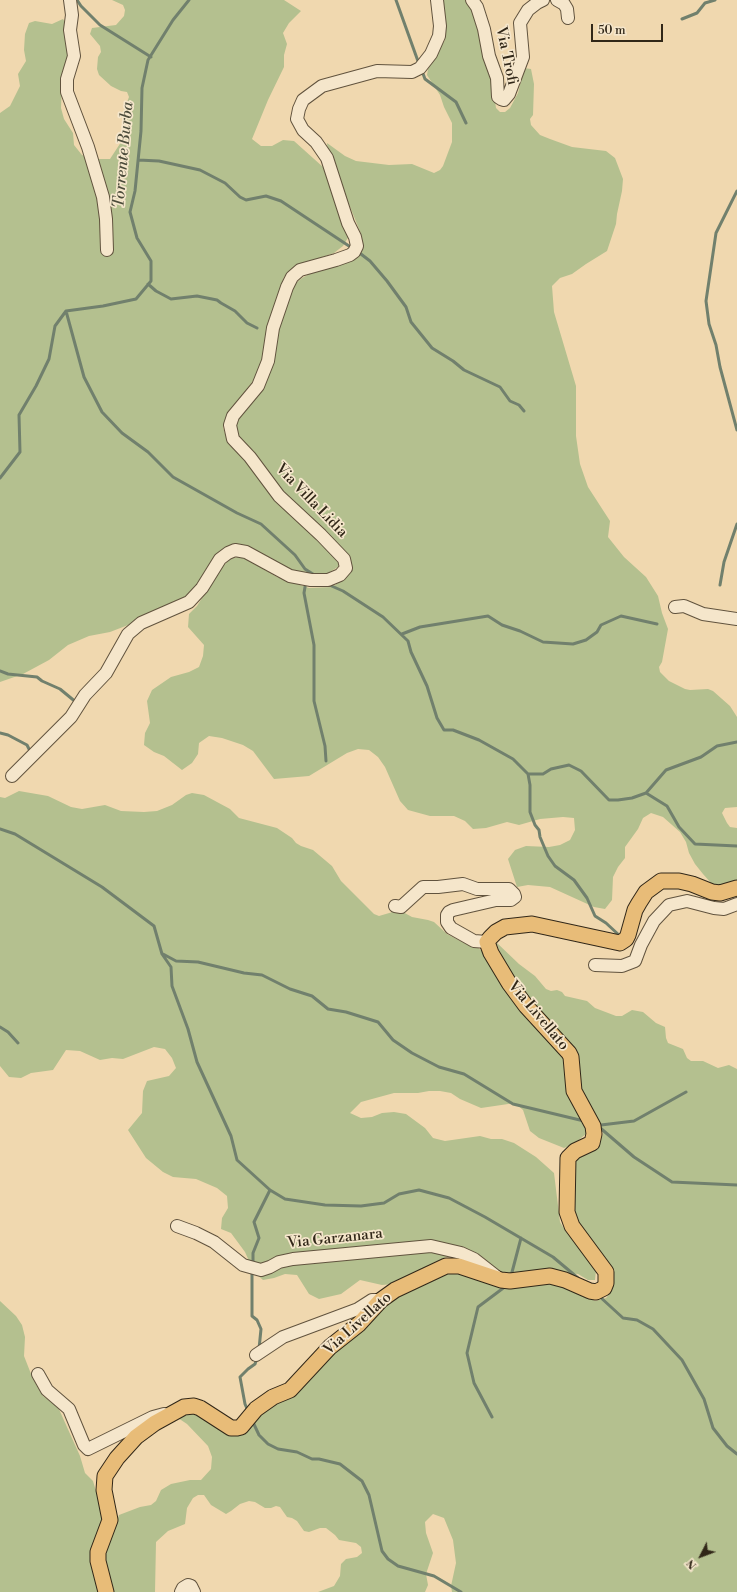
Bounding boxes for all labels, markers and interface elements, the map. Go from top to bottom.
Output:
scale bar [593,16,665,42]
text: 50 m [598,23,626,38]
street label: Via Trofi [491,25,521,87]
water label: Torrente Burba [110,101,138,209]
street label: Via Villa Lidia [271,460,351,542]
street label: Via Livellato [504,978,572,1054]
street label: Via Garzanara [286,1225,384,1253]
street label: Via Livellato [320,1289,396,1359]
north arrow [681,1536,721,1576]
text: N [684,1556,700,1572]

